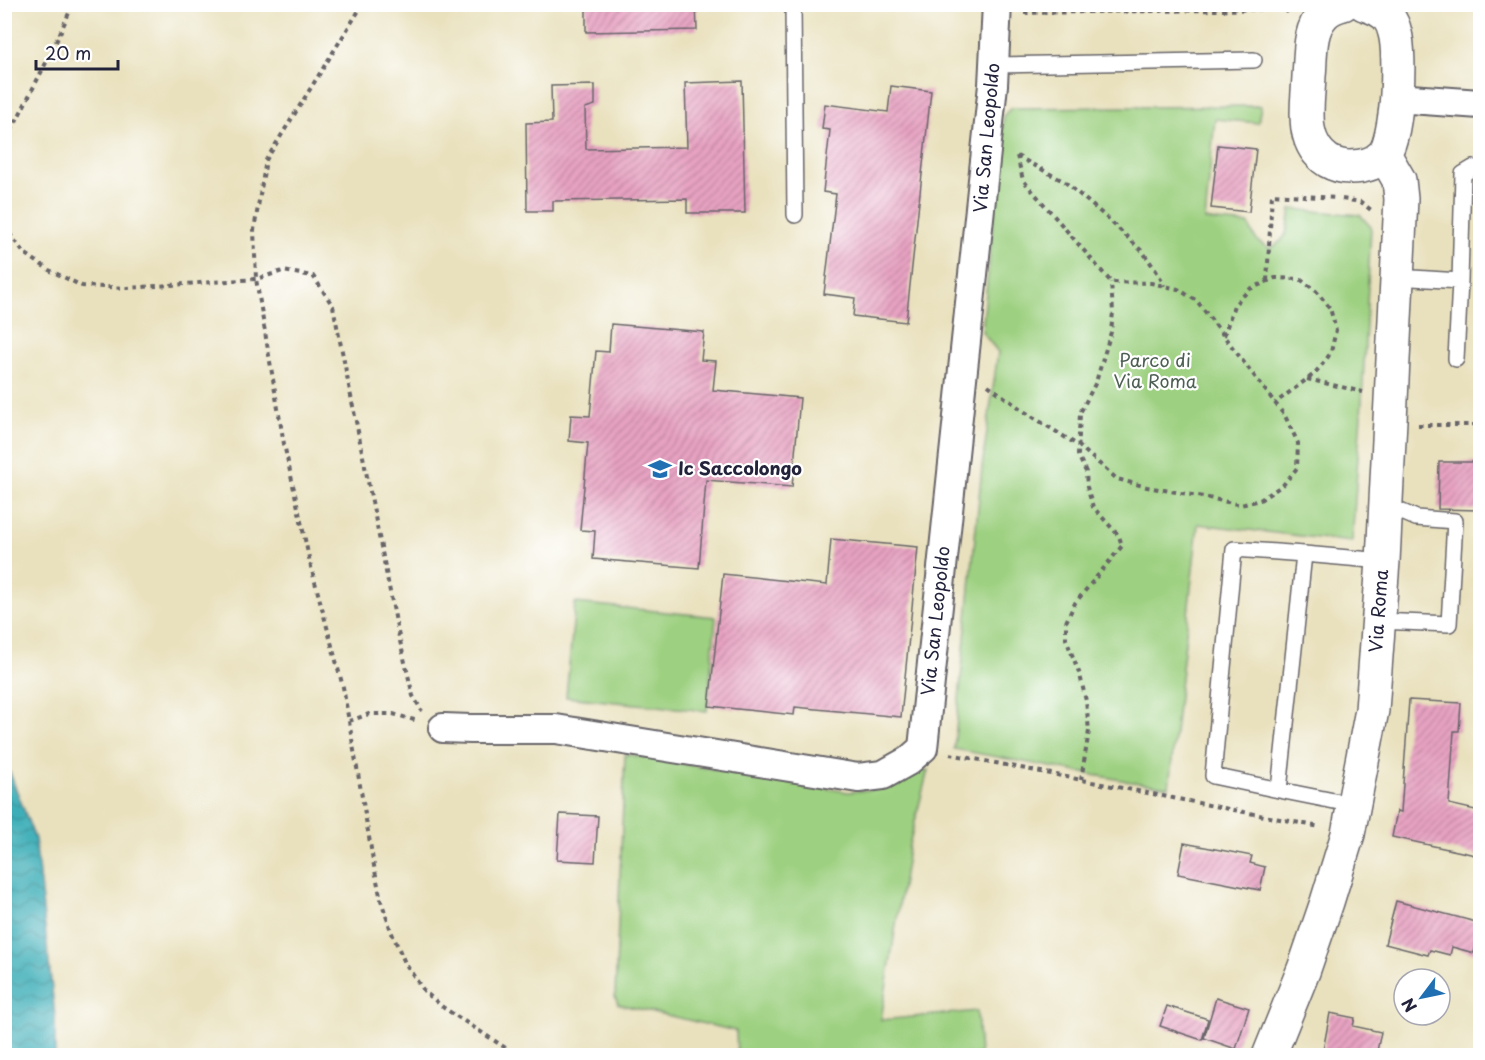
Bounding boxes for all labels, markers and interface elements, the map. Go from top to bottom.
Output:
scale bar [36,33,118,71]
text: 20 m [45,39,91,66]
street label: Via San Leopoldo [966,62,1006,214]
park label: Parco di Via Roma [1113,346,1197,394]
place label: Ic Saccolongo [678,454,802,481]
school or university icon: Ic Saccolongo [647,456,673,482]
street label: Via San Leopoldo [913,545,956,697]
street label: Via Roma [1361,568,1394,653]
north arrow [1392,967,1452,1027]
text: N [1395,994,1422,1017]

